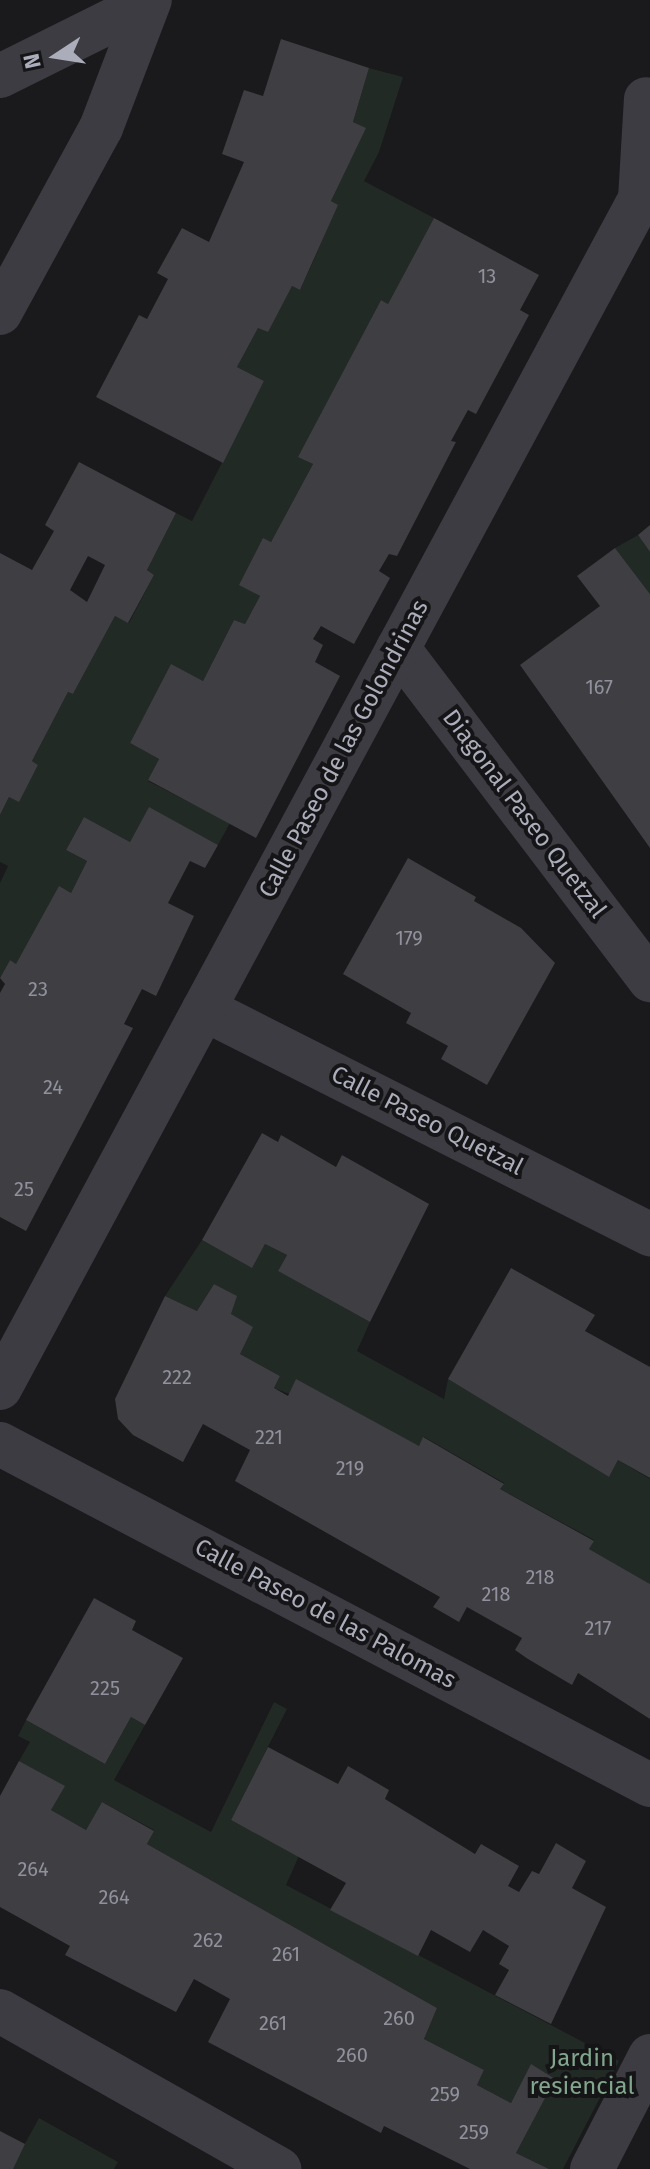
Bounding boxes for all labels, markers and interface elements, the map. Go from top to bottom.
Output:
north arrow [16,16,96,96]
text: N [17,51,47,71]
house number: 13 [478,264,496,288]
street label: Calle Paseo de las Golondrinas [253,595,435,903]
house number: 167 [585,675,613,699]
street label: Diagonal Paseo Quetzal [436,704,612,924]
house number: 179 [395,926,423,950]
house number: 23 [28,977,48,1001]
street label: Calle Paseo Quetzal [326,1060,528,1182]
house number: 24 [43,1075,63,1099]
house number: 25 [14,1177,34,1201]
house number: 222 [162,1365,192,1389]
house number: 221 [255,1425,283,1449]
house number: 219 [336,1456,364,1480]
street label: Calle Paseo de las Palomas [190,1533,460,1695]
house number: 218 [525,1565,555,1589]
house number: 218 [481,1582,511,1606]
house number: 217 [585,1616,611,1640]
house number: 225 [90,1676,120,1700]
house number: 264 [17,1857,49,1881]
house number: 264 [98,1885,130,1909]
house number: 262 [193,1928,223,1952]
house number: 261 [272,1942,300,1966]
house number: 260 [383,2006,415,2030]
house number: 261 [259,2011,287,2035]
house number: 260 [336,2043,368,2067]
park label: Jardin resiencial [530,2045,634,2101]
house number: 259 [430,2082,460,2106]
house number: 259 [459,2120,489,2144]

